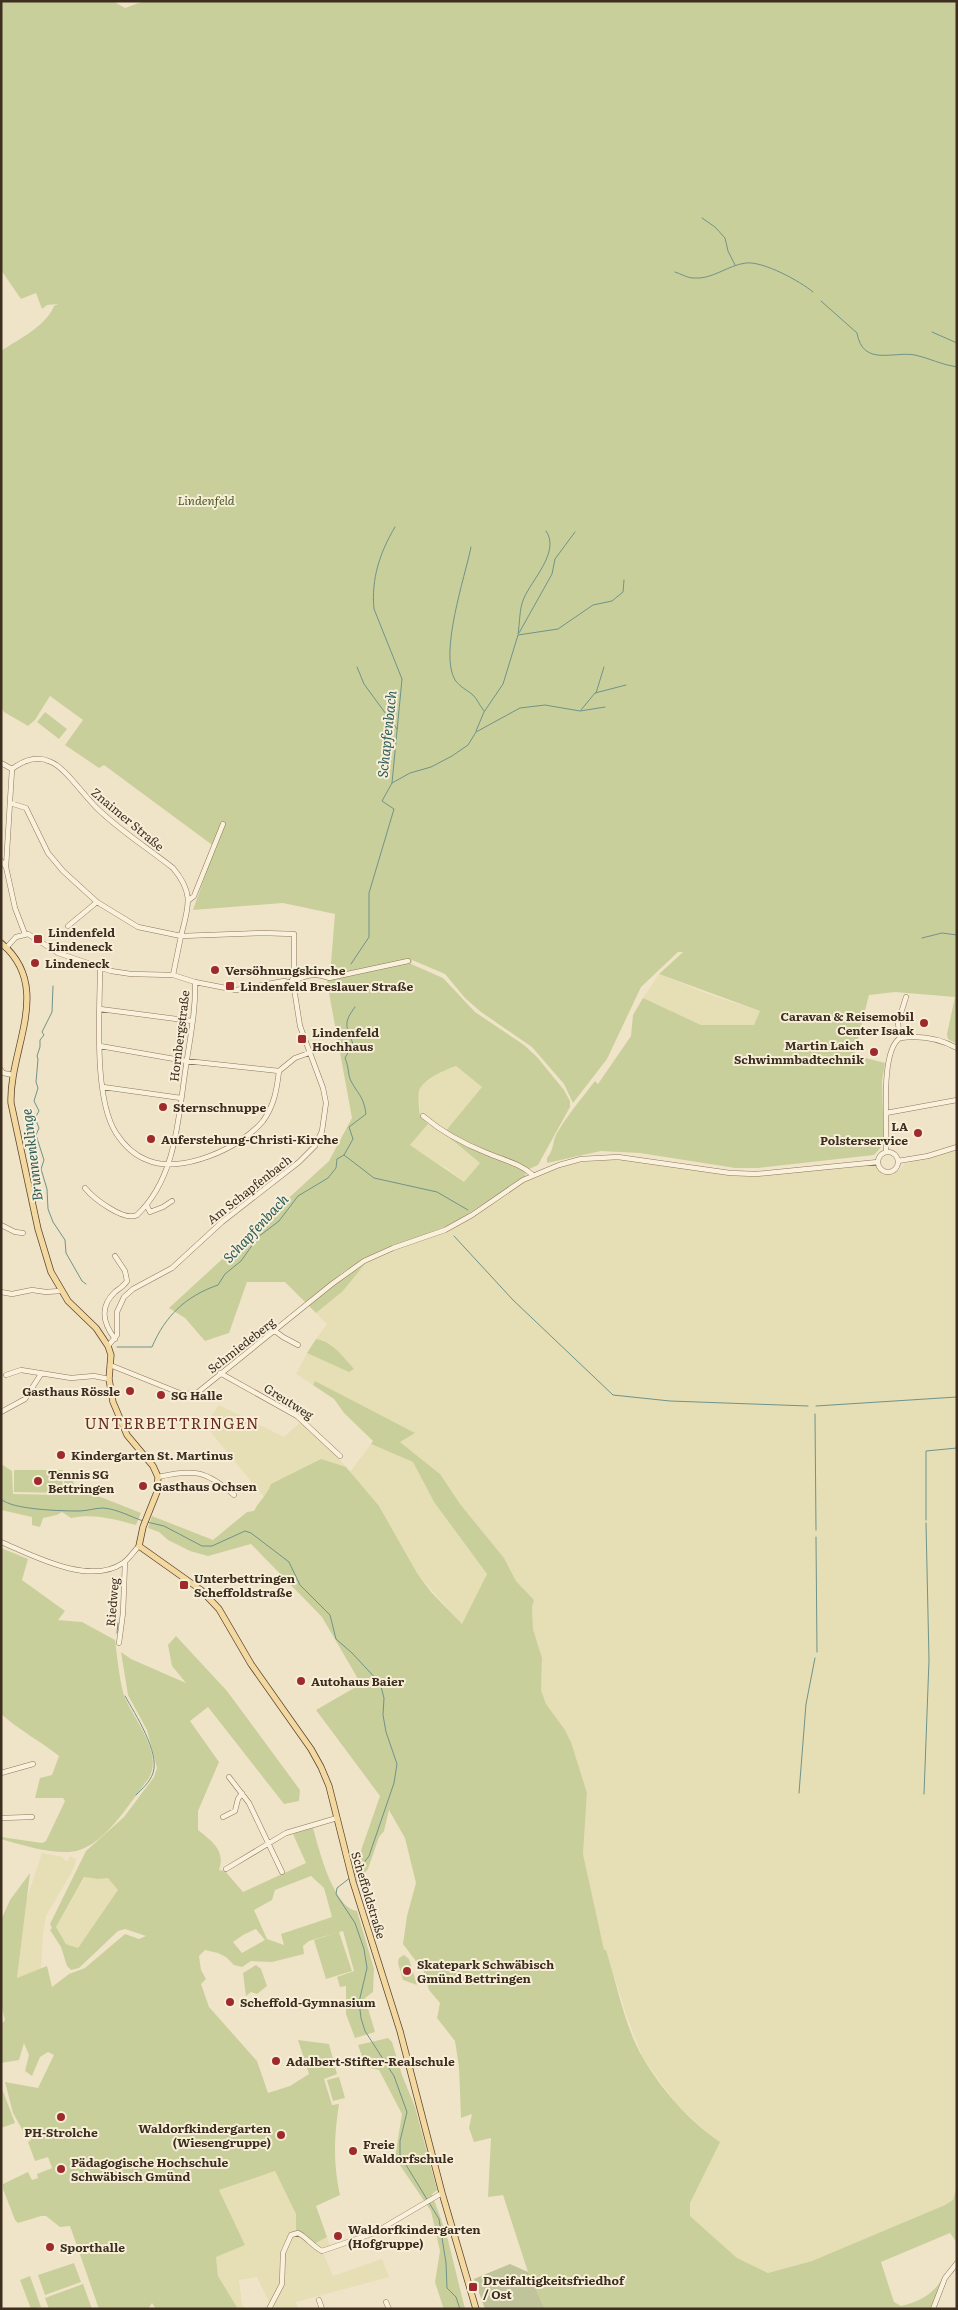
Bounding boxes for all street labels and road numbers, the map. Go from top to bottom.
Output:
street label: Znaimer Straße [88,783,168,855]
street label: Hornbergstraße [164,989,194,1083]
street label: Am Schapfenbach [203,1150,295,1228]
street label: Schmiedeberg [203,1313,279,1377]
street label: Greutweg [261,1379,318,1424]
street label: Riedweg [101,1576,123,1627]
street label: Scheffoldstraße [347,1849,391,1941]

